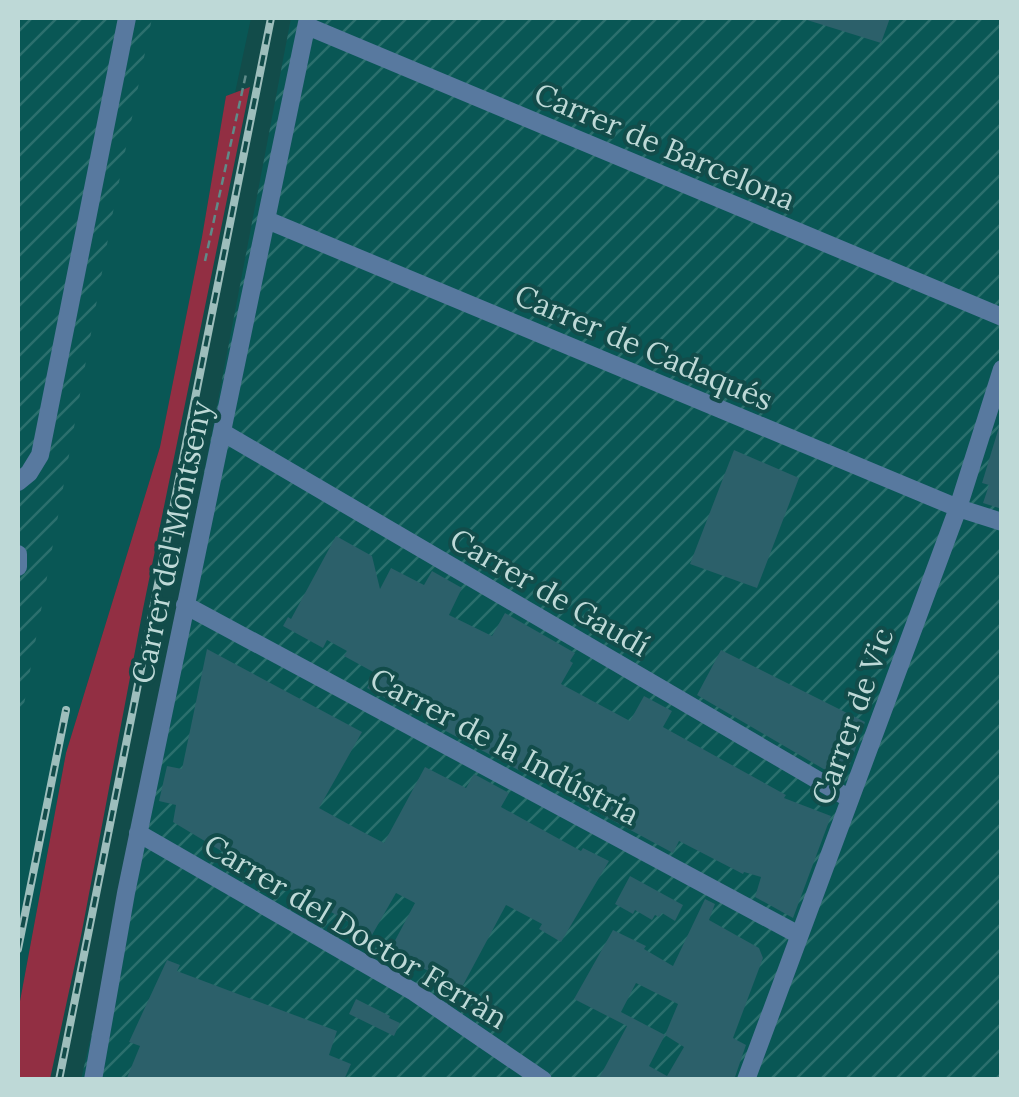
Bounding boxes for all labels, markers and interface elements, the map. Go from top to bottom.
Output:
street label: Carrer de Barcelona [529,74,801,218]
street label: Carrer de Cadaqués [509,276,779,418]
street label: Carrer del Montseny [122,397,221,687]
street label: Carrer de Gaudí [444,520,656,664]
street label: Carrer de Vic [803,623,901,809]
street label: Carrer de la Indústria [364,659,646,833]
street label: Carrer del Doctor Ferràn [197,825,515,1037]

